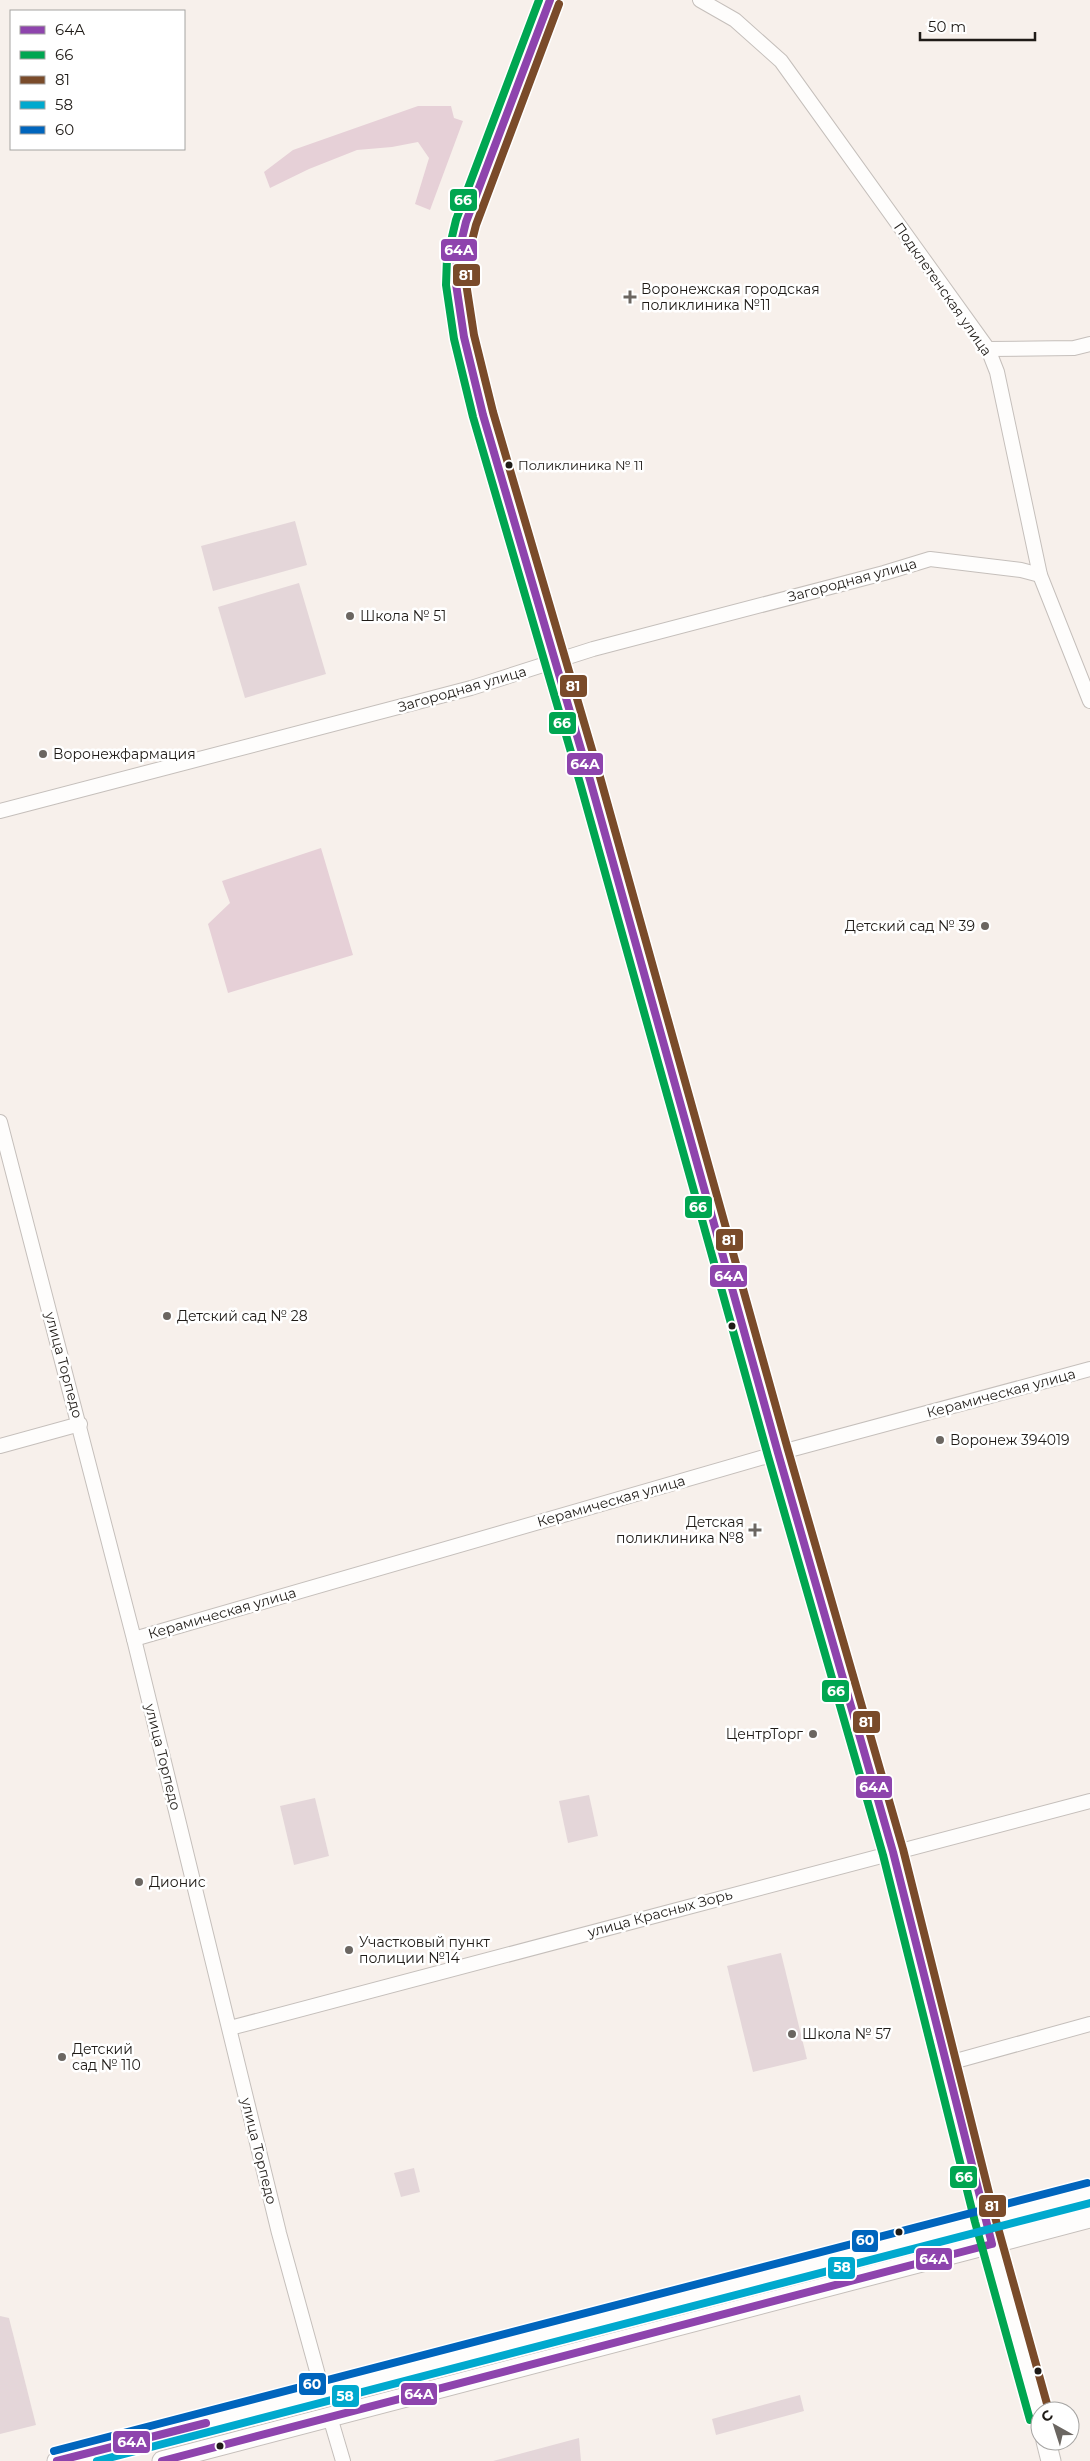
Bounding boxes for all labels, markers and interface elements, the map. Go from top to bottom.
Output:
legend [10,10,185,150]
scale bar [920,10,1035,42]
text: 50 m [928,17,966,36]
text: 64А [55,20,85,39]
text: 66 [55,45,73,64]
text: 81 [55,70,70,89]
text: 58 [55,95,73,114]
text: 60 [55,120,74,139]
line badge: 66 [449,188,478,212]
text: 66 [454,191,472,209]
street label: Подклетенская улица [890,219,996,359]
line badge: 64А [440,238,478,262]
text: 64А [444,241,475,259]
line badge: 81 [452,263,481,287]
text: 81 [459,266,473,284]
place label: Воронежская городская поликлиника №11 [641,280,820,314]
marker: Воронежская городская поликлиника №11 [623,290,637,304]
place label: Поликлиника № 11 [518,457,643,473]
marker: Поликлиника № 11 [504,460,514,470]
street label: Загородная улица [785,554,919,606]
place label: Школа № 51 [360,607,446,625]
marker: Школа № 51 [344,610,356,622]
street label: Загородная улица [396,662,528,716]
line badge: 81 [559,674,588,698]
text: 81 [566,677,580,695]
line badge: 66 [548,711,577,735]
text: 66 [553,714,571,732]
place label: Воронежфармация [53,745,196,763]
marker: Воронежфармация [37,748,49,760]
line badge: 64А [566,752,604,776]
text: 64А [570,755,601,773]
place label: Детский сад № 39 [845,917,975,935]
marker: Детский сад № 39 [979,920,991,932]
line badge: 66 [684,1195,713,1219]
text: 66 [689,1198,707,1216]
line badge: 81 [715,1228,744,1252]
text: 81 [722,1231,736,1249]
line badge: 64А [709,1264,748,1288]
text: 64А [714,1267,745,1285]
place label: Детский сад № 28 [177,1307,308,1325]
street label: улица Торпедо [41,1309,87,1420]
marker: Детский сад № 28 [161,1310,173,1322]
unlabelled marker [727,1321,737,1331]
street label: Керамическая улица [925,1364,1077,1422]
place label: Воронеж 394019 [950,1431,1070,1449]
marker: Воронеж 394019 [934,1434,946,1446]
street label: Керамическая улица [535,1471,687,1531]
place label: Детская поликлиника №8 [616,1513,744,1547]
marker: Детская поликлиника №8 [748,1523,762,1537]
street label: Керамическая улица [146,1583,298,1643]
line badge: 66 [821,1679,850,1703]
text: 66 [827,1682,845,1700]
street label: улица Торпедо [141,1701,185,1812]
line badge: 81 [852,1710,881,1734]
text: 81 [859,1713,873,1731]
place label: ЦентрТорг [726,1725,803,1743]
marker: ЦентрТорг [807,1728,819,1740]
line badge: 64А [855,1775,893,1799]
text: 64А [859,1778,890,1796]
place label: Дионис [149,1873,206,1891]
marker: Дионис [133,1876,145,1888]
street label: улица Красных Зорь [585,1885,735,1941]
place label: Участковый пункт полиции №14 [359,1933,490,1967]
marker: Участковый пункт полиции №14 [343,1944,355,1956]
place label: Школа № 57 [802,2025,891,2043]
marker: Школа № 57 [786,2028,798,2040]
place label: Детский сад № 110 [72,2040,141,2074]
marker: Детский сад № 110 [56,2051,68,2063]
street label: улица Торпедо [237,2095,281,2206]
line badge: 66 [949,2165,978,2189]
text: 66 [955,2168,973,2186]
line badge: 81 [978,2194,1007,2218]
text: 81 [985,2197,999,2215]
unlabelled marker [894,2227,904,2237]
line badge: 60 [851,2229,879,2253]
text: 60 [856,2231,874,2249]
line badge: 64А [915,2247,953,2271]
text: 64А [919,2250,950,2268]
line badge: 58 [827,2256,856,2280]
text: 58 [833,2258,851,2276]
unlabelled marker [1033,2366,1043,2376]
line badge: 60 [298,2372,327,2396]
text: 60 [303,2375,321,2393]
line badge: 64А [400,2382,438,2406]
line badge: 58 [331,2384,360,2408]
text: 64А [404,2385,435,2403]
text: 58 [336,2387,354,2405]
north arrow [1030,2401,1080,2451]
text: С [1037,2406,1056,2426]
line badge: 64А [112,2430,151,2454]
text: 64А [117,2433,148,2451]
unlabelled marker [215,2441,225,2451]

